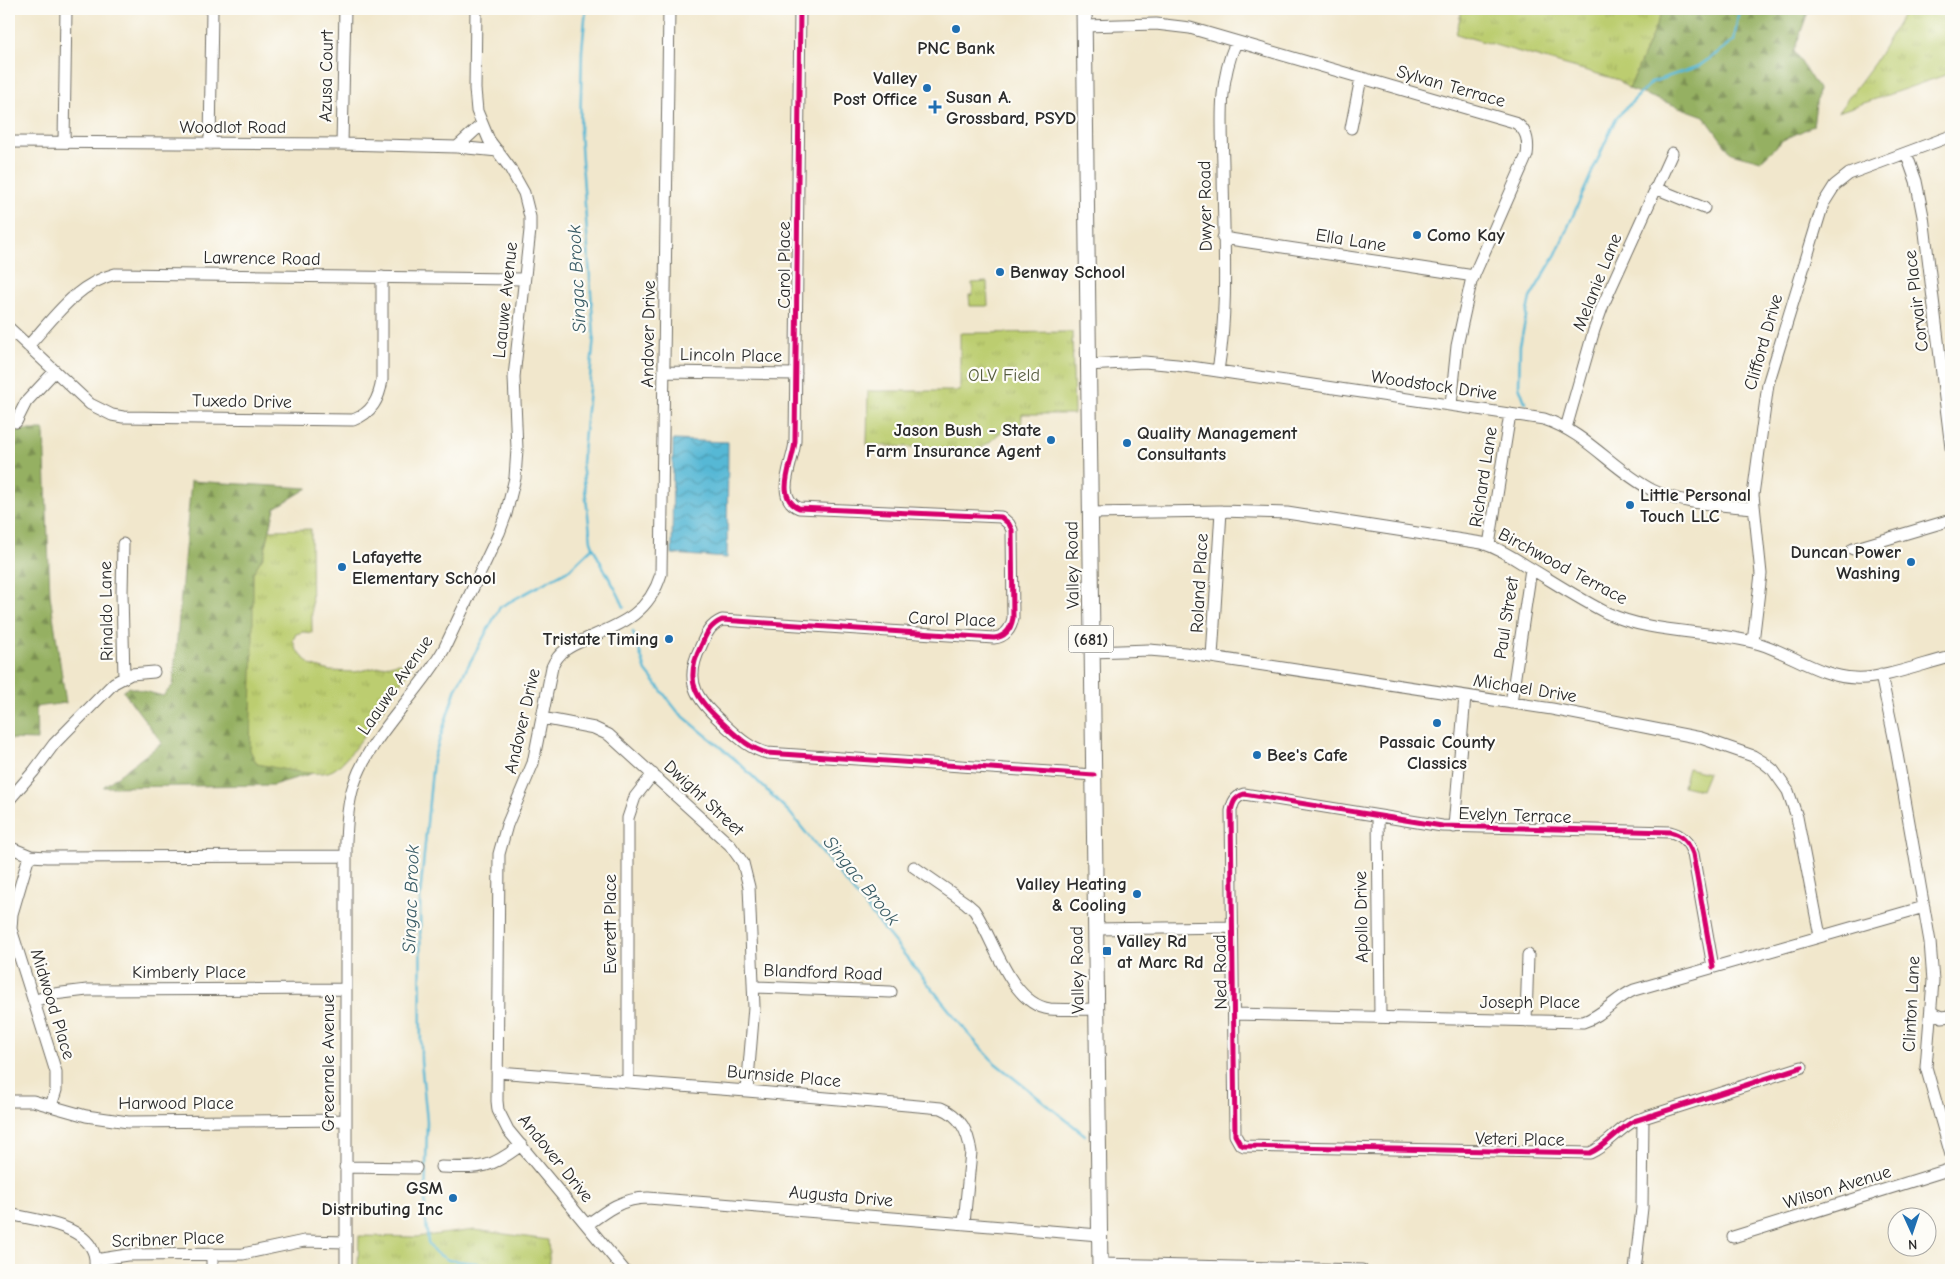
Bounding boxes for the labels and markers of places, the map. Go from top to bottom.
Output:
marker: PNC Bank [950,23,962,35]
place label: PNC Bank [917,38,995,59]
place label: Valley Post Office [833,68,918,110]
marker: Valley Post Office [921,82,933,94]
place label: Susan A. Grossbard, PSYD [946,87,1076,129]
marker: Susan A. Grossbard, PSYD [928,100,942,114]
place label: Como Kay [1427,225,1505,246]
marker: Como Kay [1411,229,1423,241]
place label: Benway School [1010,262,1125,283]
marker: Benway School [994,266,1006,278]
place label: Jason Bush - State Farm Insurance Agent [866,420,1042,462]
place label: Quality Management Consultants [1137,423,1298,465]
marker: Jason Bush - State Farm Insurance Agent [1045,434,1057,446]
marker: Quality Management Consultants [1121,437,1133,449]
place label: Little Personal Touch LLC [1640,485,1751,527]
marker: Little Personal Touch LLC [1624,499,1636,511]
place label: Duncan Power Washing [1790,542,1902,584]
place label: Lafayette Elementary School [352,547,496,589]
marker: Duncan Power Washing [1905,556,1917,568]
marker: Lafayette Elementary School [336,561,348,573]
place label: Tristate Timing [543,629,659,650]
marker: Tristate Timing [663,633,675,645]
marker: Passaic County Classics [1431,717,1443,729]
place label: Passaic County Classics [1379,732,1496,774]
place label: Bee's Cafe [1267,745,1348,766]
marker: Bee's Cafe [1251,749,1263,761]
place label: Valley Heating & Cooling [1016,874,1127,916]
marker: Valley Heating & Cooling [1131,888,1143,900]
place label: Valley Rd at Marc Rd [1117,931,1204,973]
marker: Valley Rd at Marc Rd [1101,945,1113,957]
place label: GSM Distributing Inc [322,1178,444,1220]
marker: GSM Distributing Inc [447,1192,459,1204]

